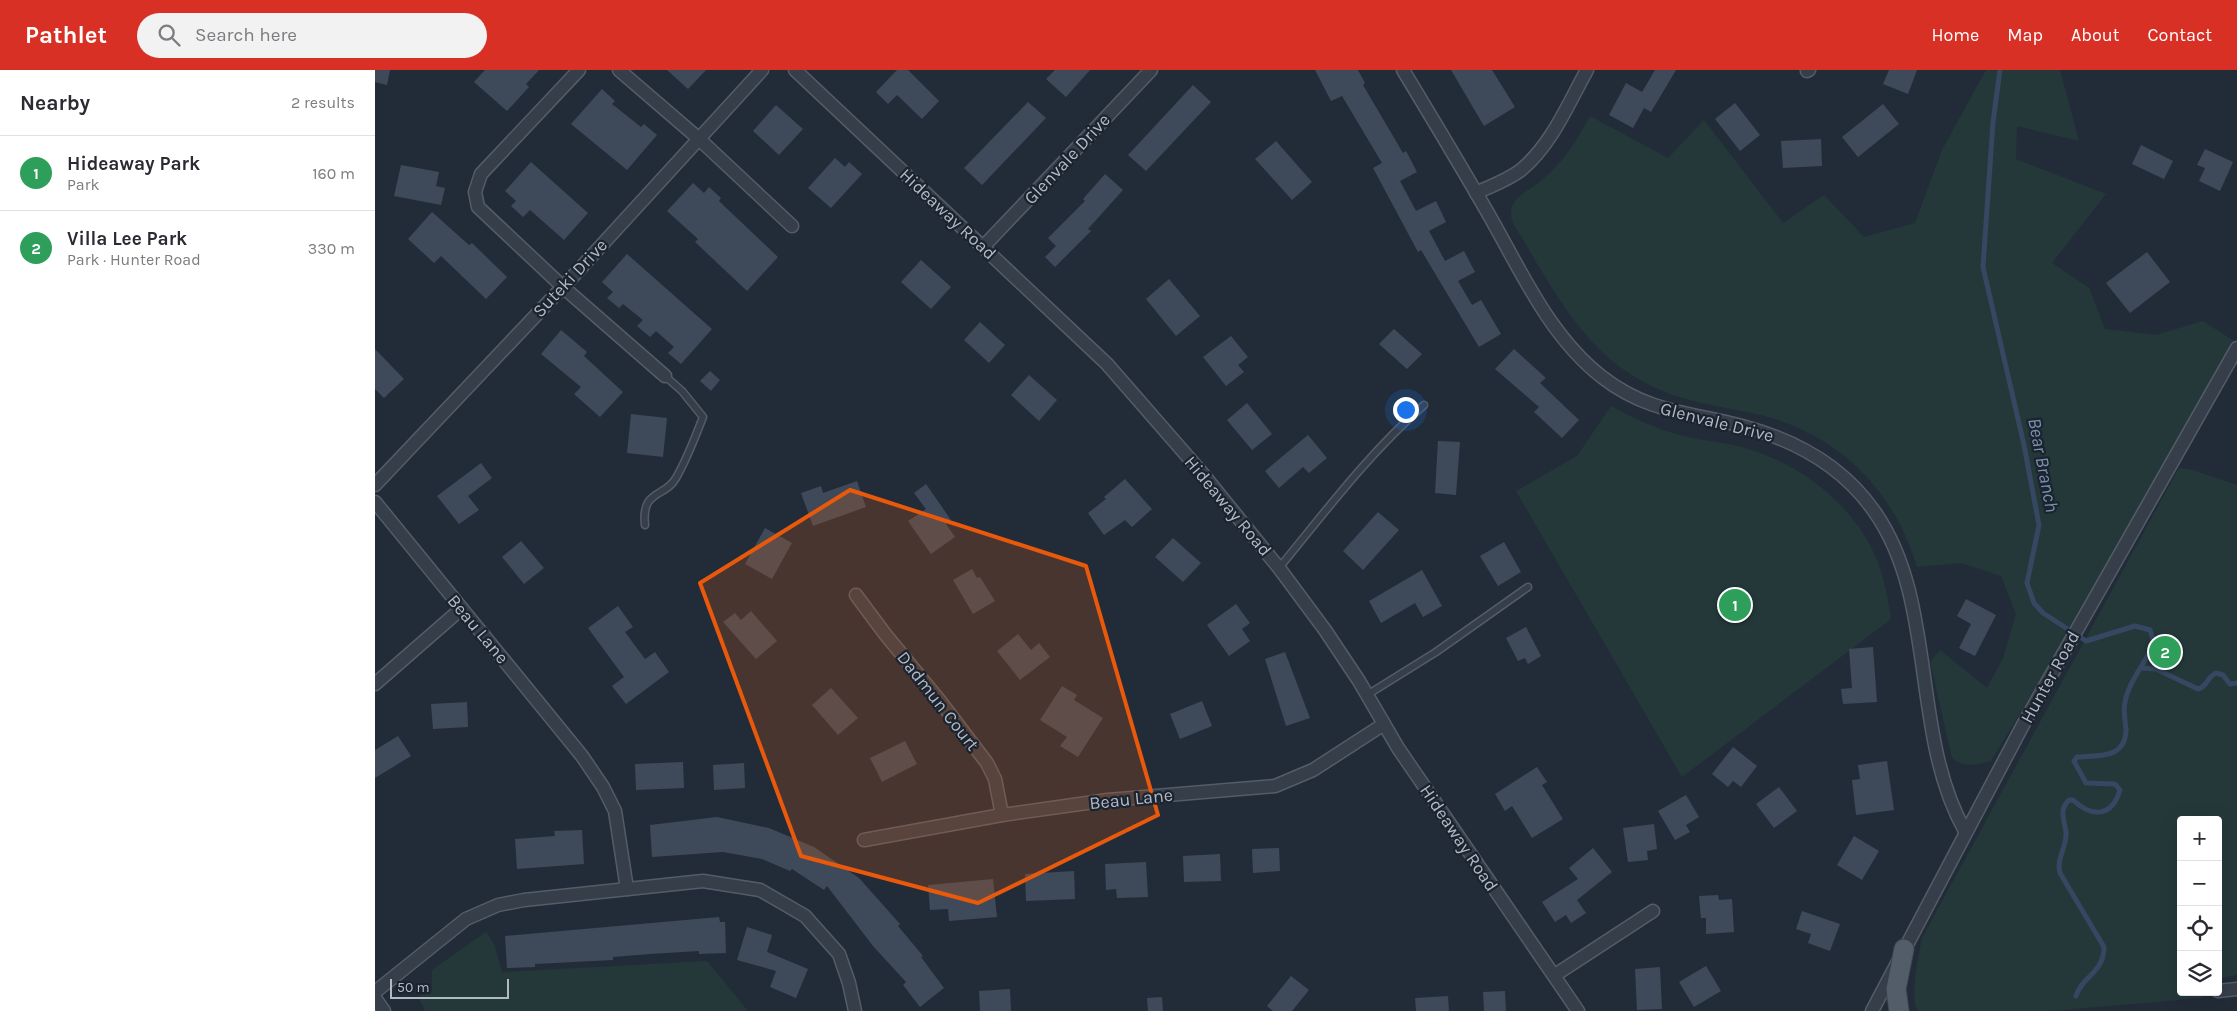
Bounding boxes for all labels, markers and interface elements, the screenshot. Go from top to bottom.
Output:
search box [137,13,487,58]
text: Pathlet [25,21,107,49]
icon: search [155,21,183,49]
text: Search here [195,24,297,46]
text: Home [1931,24,1979,46]
text: Map [2007,24,2043,46]
text: About [2071,24,2120,46]
text: Contact [2148,24,2212,46]
text: Nearby [20,91,90,115]
text: 2 results [291,93,355,112]
street label: Glenvale Drive [1019,109,1115,209]
text: Hideaway Park [67,153,200,175]
text: 1 [33,164,39,183]
text: 160 m [312,164,355,183]
street label: Hideaway Road [895,164,1001,264]
text: Park [67,175,99,194]
text: Villa Lee Park [67,228,187,250]
street label: Suteki Drive [528,234,612,322]
text: 2 [31,239,41,258]
text: 330 m [308,239,355,258]
text: Park · Hunter Road [67,250,201,269]
your location [1393,397,1419,423]
street label: Glenvale Drive [1658,397,1776,447]
water label: Bear Branch [2023,416,2063,514]
street label: Hideaway Road [1180,451,1276,561]
pin: 1 [1719,586,1751,624]
street label: Beau Lane [443,590,513,668]
street label: Hunter Road [2016,627,2084,727]
pin: 2 [2149,633,2181,671]
street label: Dadmun Court [892,647,984,755]
street label: Hideaway Road [1415,780,1503,896]
street label: Beau Lane [1088,784,1174,814]
map controls [2177,816,2222,996]
button: + [2177,816,2222,861]
button: − [2177,861,2222,906]
button: locate [2177,906,2222,951]
button: layers [2177,951,2222,996]
scale bar [390,976,509,999]
text: 50 m [397,979,430,996]

